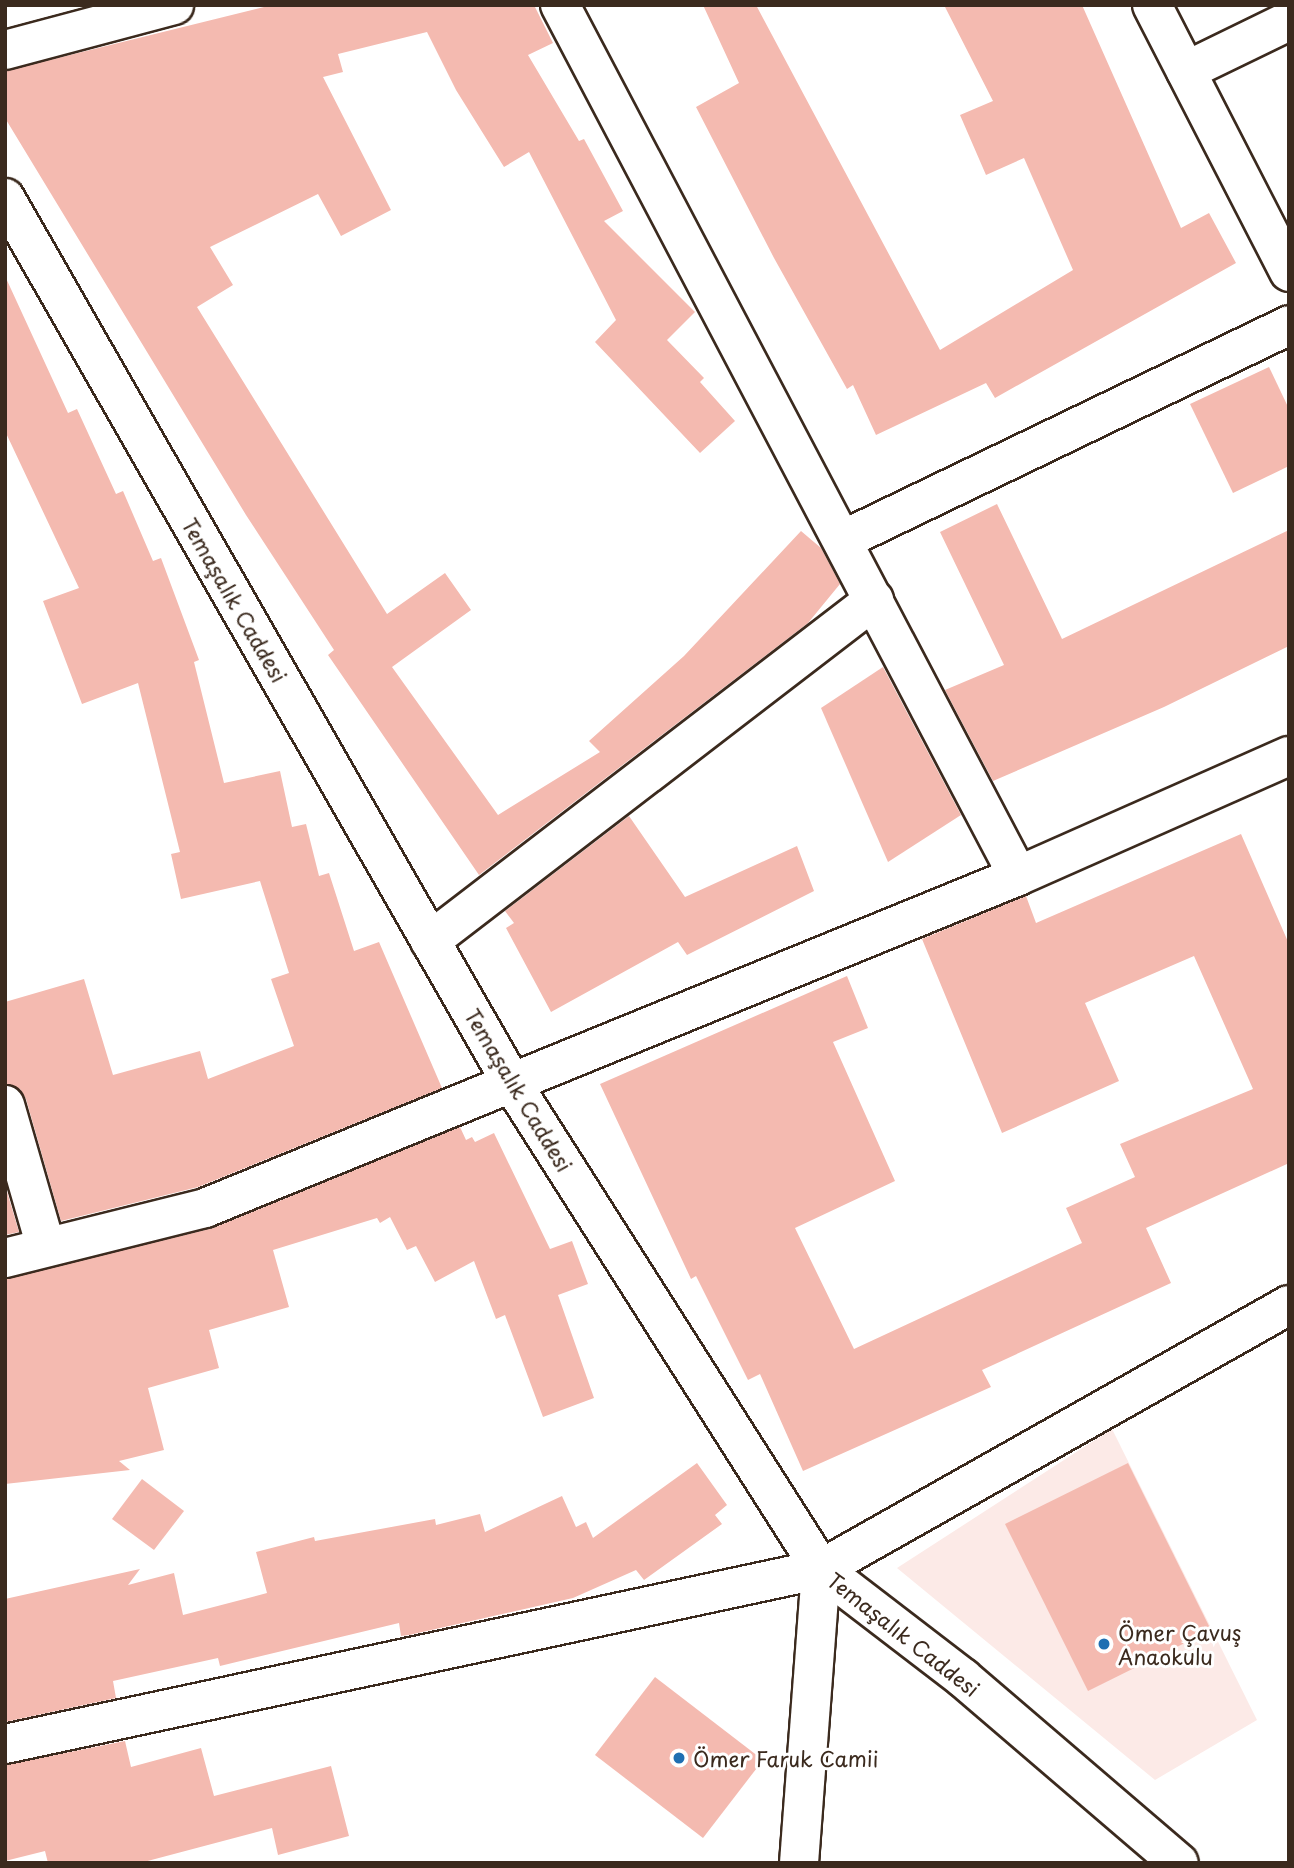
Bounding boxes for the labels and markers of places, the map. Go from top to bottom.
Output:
place label: Ömer Çavuş Anaokulu [1118,1619,1242,1669]
marker: Ömer Çavuş Anaokulu [1096,1636,1112,1652]
place label: Ömer Faruk Camii [693,1745,882,1771]
marker: Ömer Faruk Camii [671,1750,687,1766]

